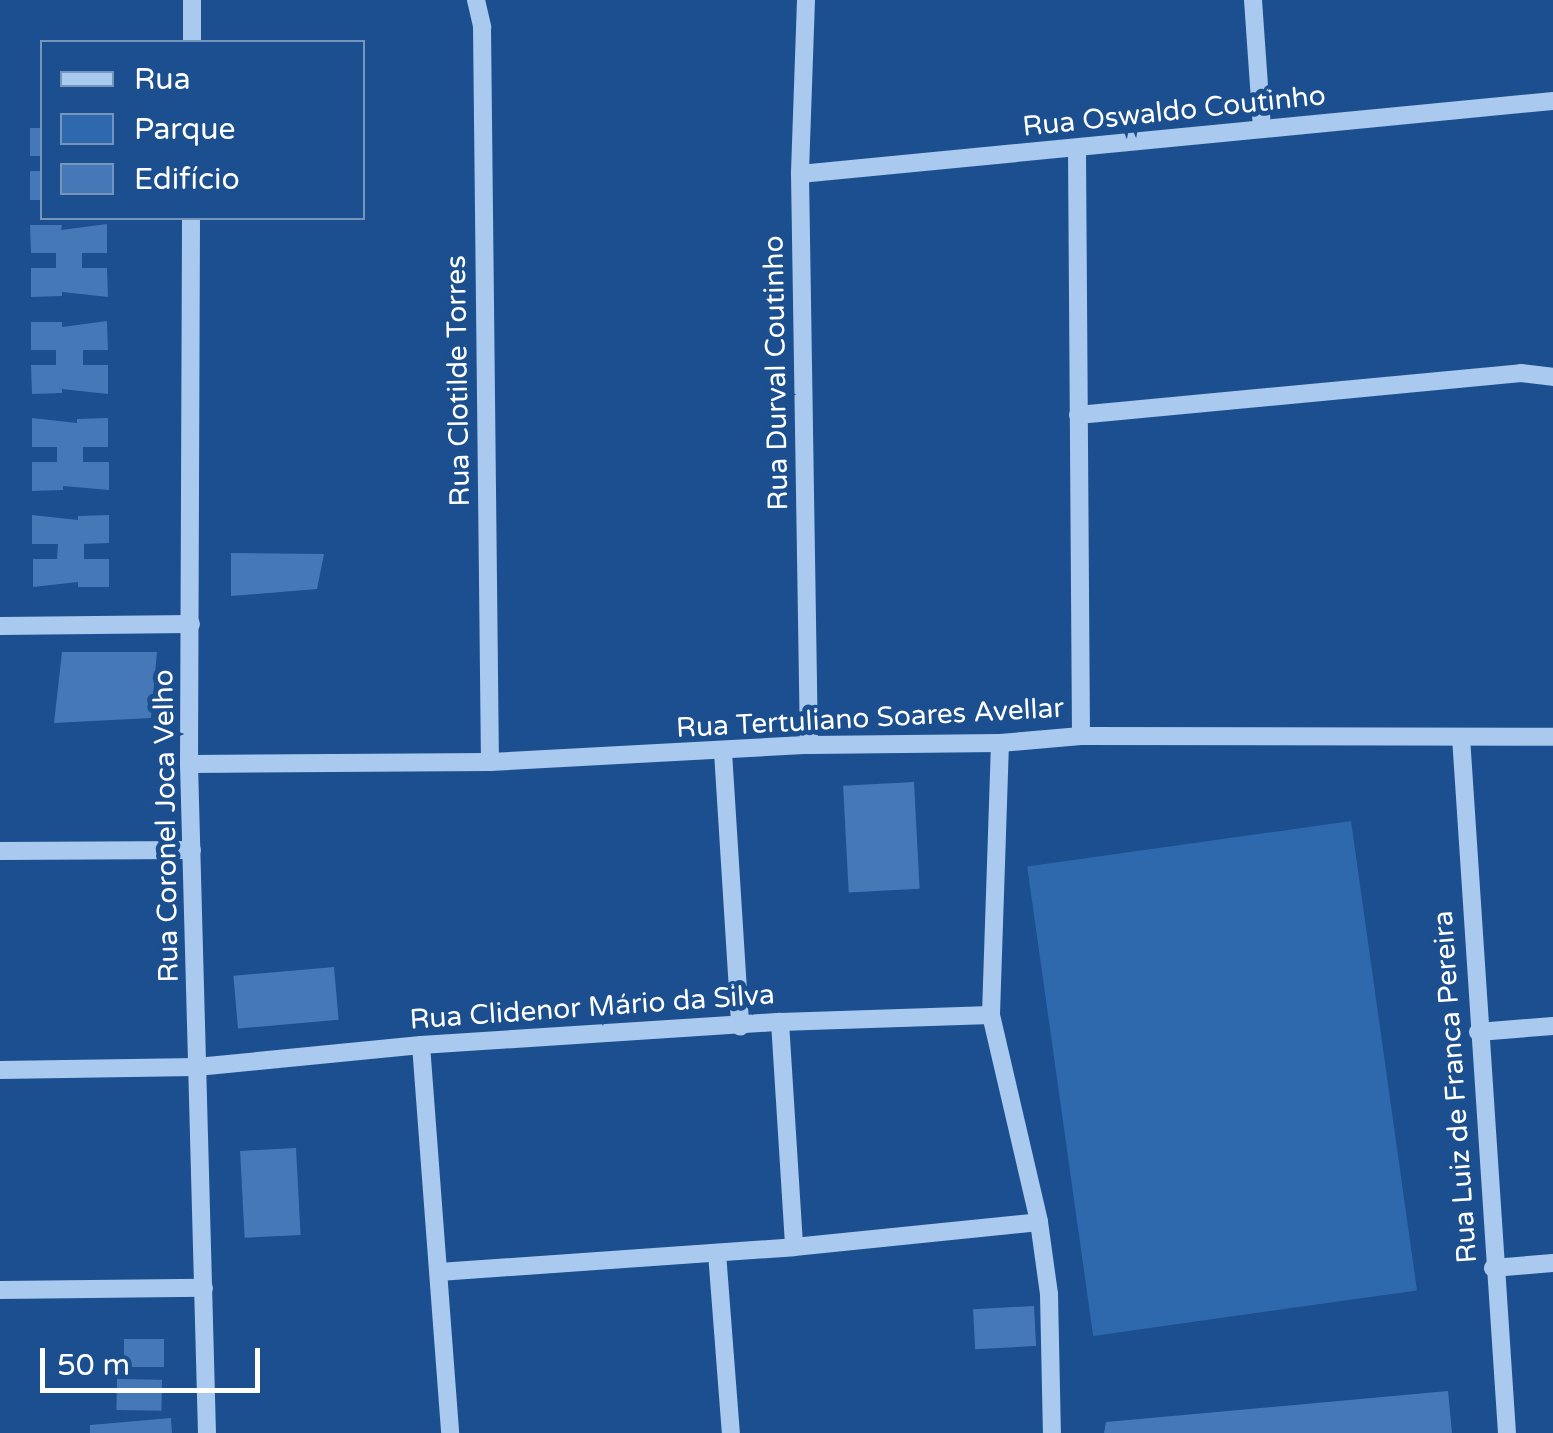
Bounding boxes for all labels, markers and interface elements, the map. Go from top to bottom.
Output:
legend [40,40,365,220]
text: Rua [134,61,191,98]
street label: Rua Oswaldo Coutinho [1021,78,1327,144]
text: Parque [134,111,235,148]
text: Edifício [134,161,240,198]
street label: Rua Durval Coutinho [757,235,795,511]
street label: Rua Clotilde Torres [439,255,477,507]
street label: Rua Coronel Joca Velho [146,669,186,983]
street label: Rua Tertuliano Soares Avellar [675,691,1065,745]
street label: Rua Luiz de Franca Pereira [1426,909,1484,1265]
street label: Rua Clidenor Mário da Silva [408,977,776,1037]
scale bar [45,1328,265,1390]
text: 50 m [57,1347,130,1384]

